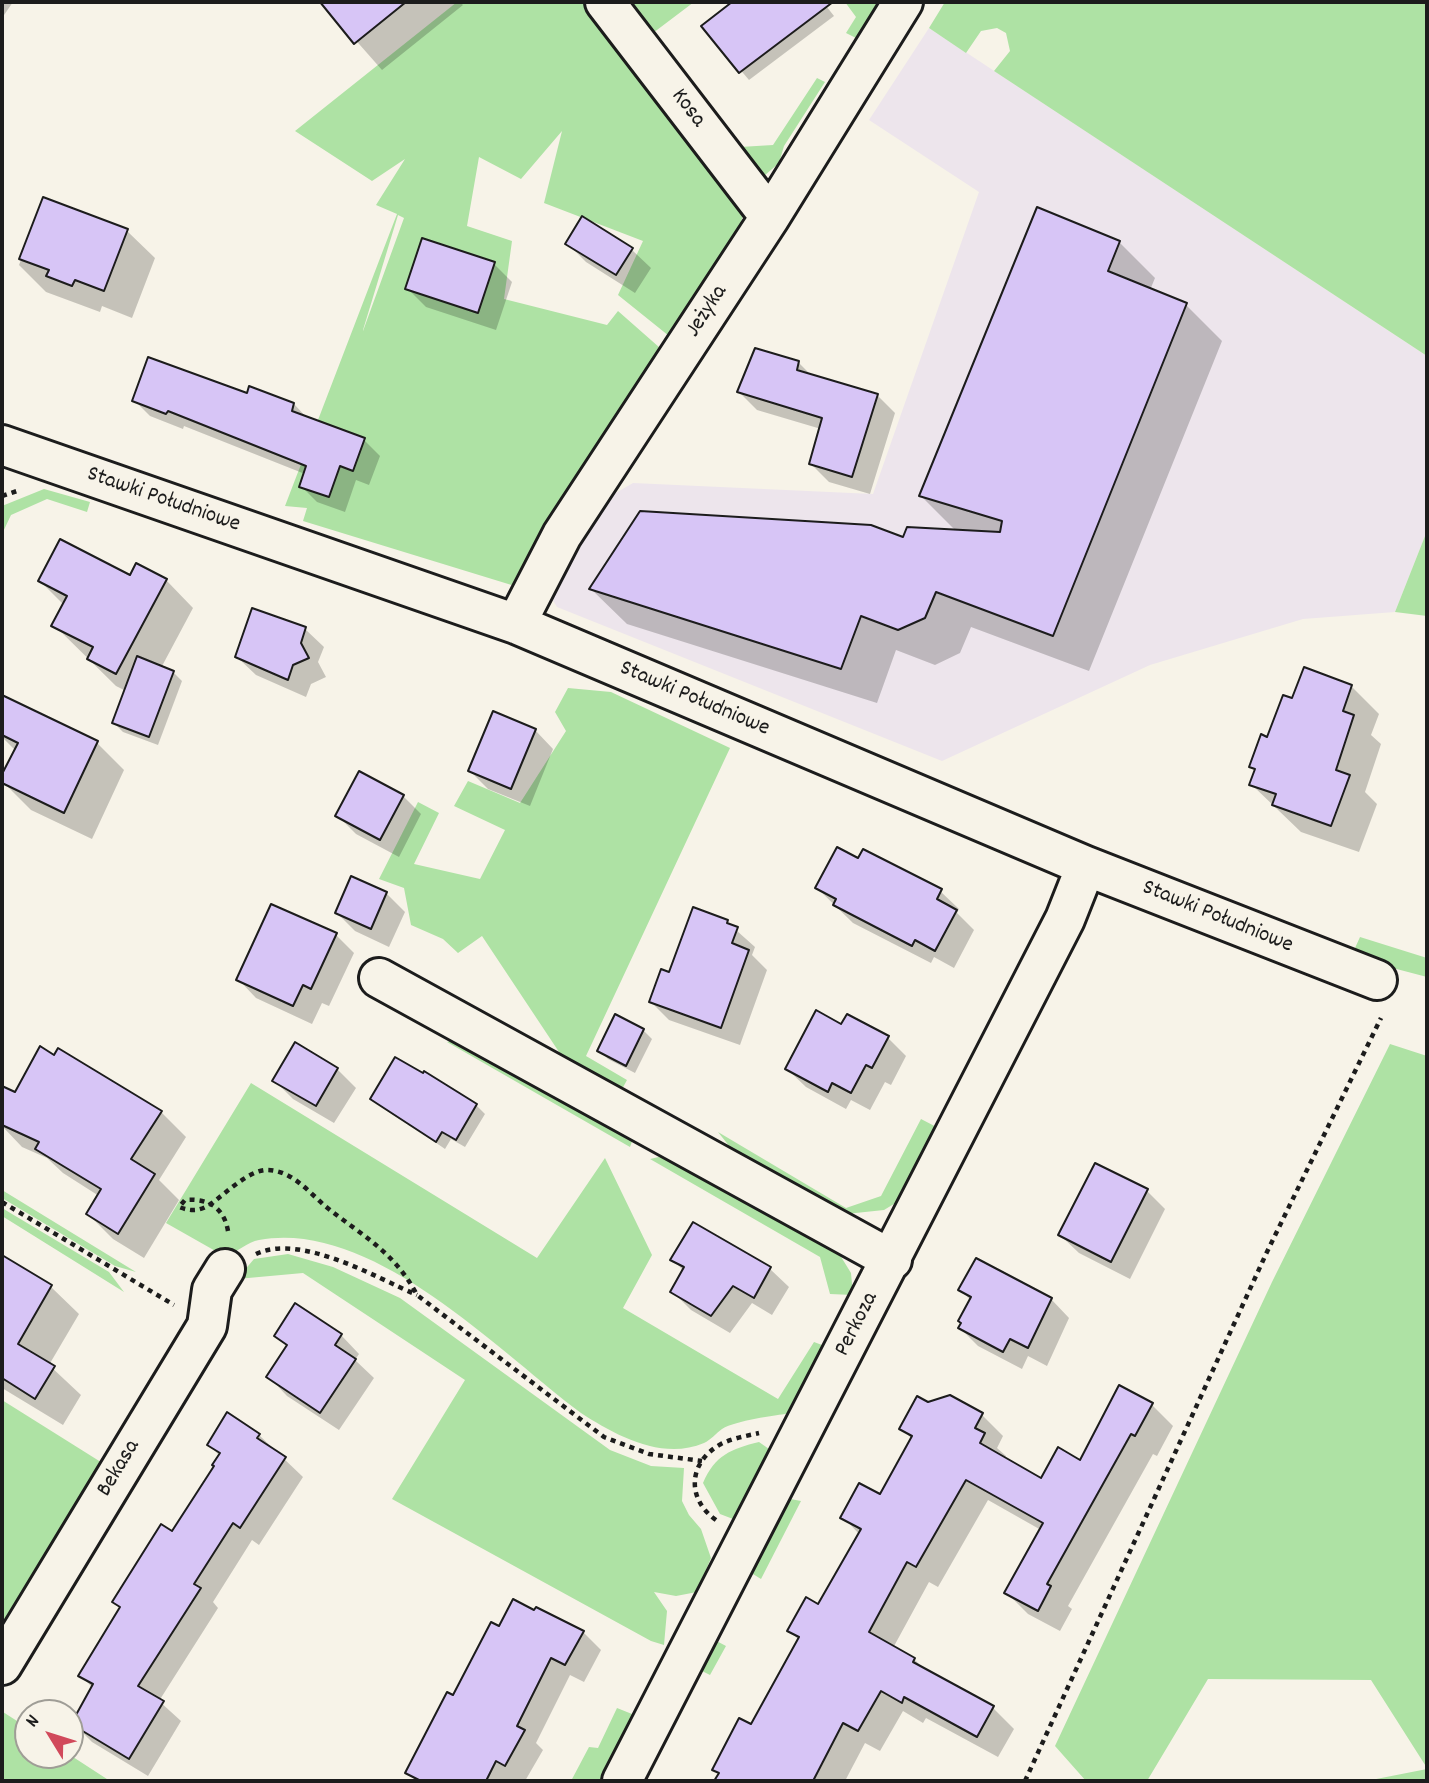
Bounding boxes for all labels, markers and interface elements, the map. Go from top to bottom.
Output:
street label: Kosa [664,84,710,134]
street label: Jeżyka [681,281,735,343]
street label: Stawki Południowe [83,462,243,540]
street label: Stawki Południowe [615,656,773,744]
street label: Stawki Południowe [1138,875,1296,961]
street label: Perkoza [830,1288,886,1362]
street label: Bekasa [92,1435,148,1503]
north arrow [14,1699,84,1769]
text: N [20,1710,47,1734]

